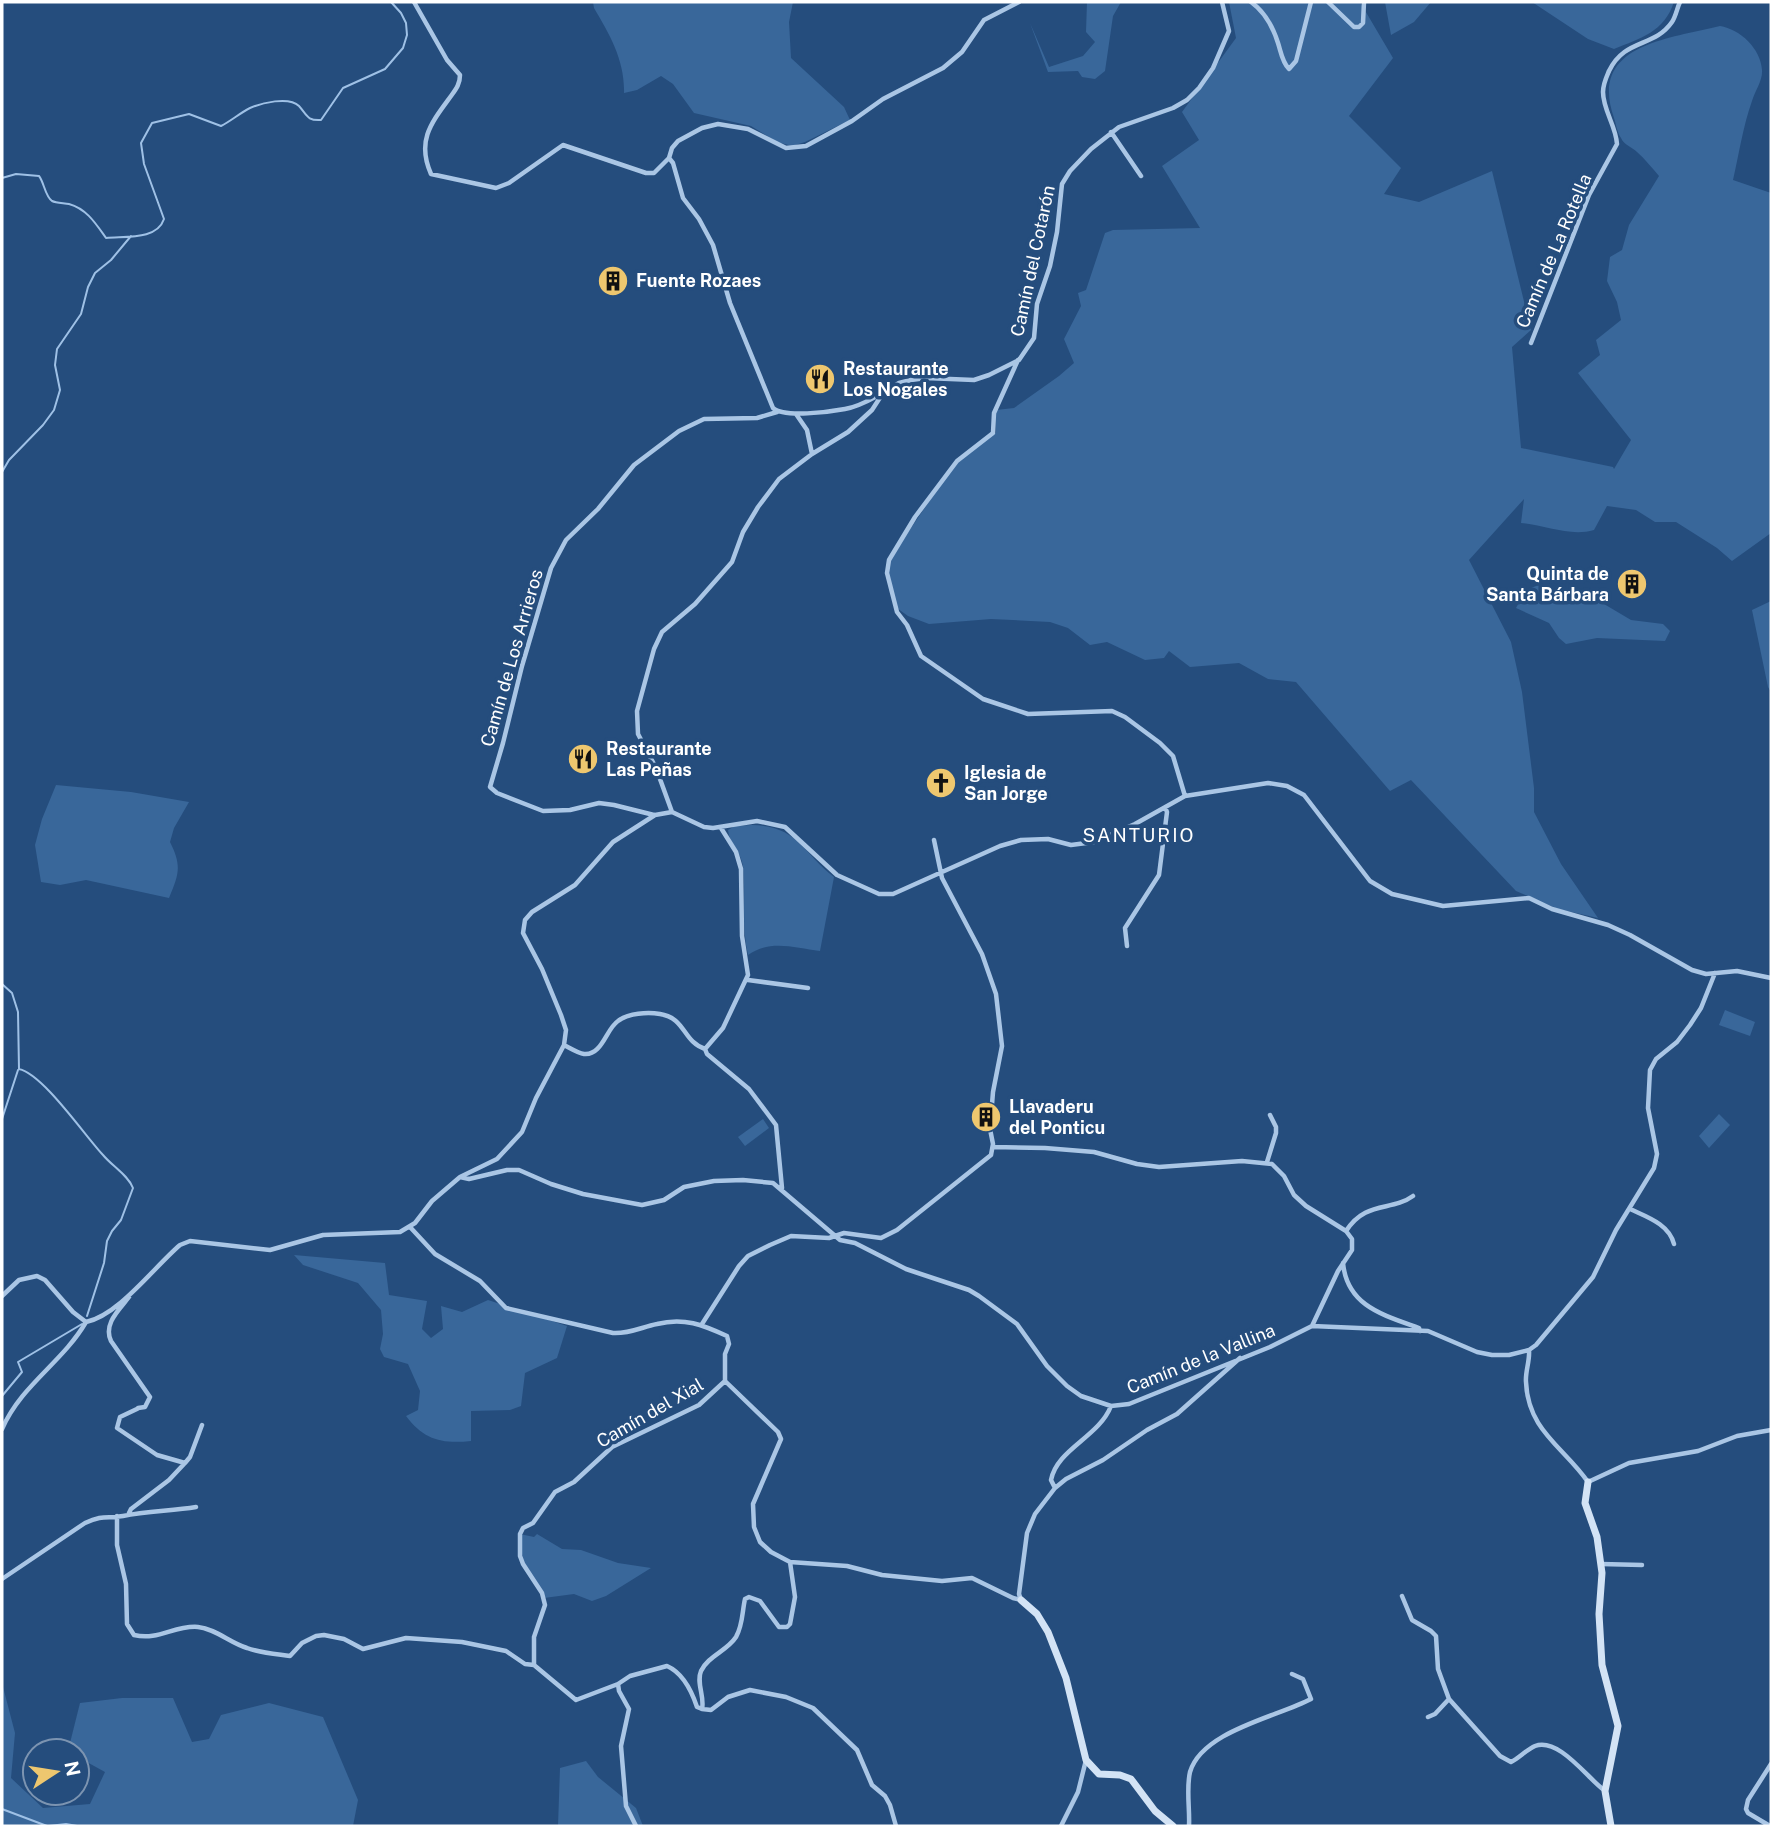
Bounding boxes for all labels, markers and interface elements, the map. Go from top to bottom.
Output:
street label: Camín de La Rotella [1512,171,1596,331]
street label: Camín del Cotarón [1006,183,1059,338]
building icon: Fuente Rozaes [596,264,630,298]
place label: Fuente Rozaes [636,270,761,291]
place label: Restaurante Los Nogales [843,358,949,400]
restaurant icon: Restaurante Los Nogales [803,362,837,396]
place label: Quinta de Santa Bárbara [1486,563,1609,605]
street label: Camín de Los Arrieros [476,567,547,749]
building icon: Quinta de Santa Bárbara [1615,567,1649,601]
place label: Restaurante Las Peñas [606,738,712,780]
restaurant icon: Restaurante Las Peñas [566,742,600,776]
place label: Iglesia de San Jorge [964,762,1048,804]
church icon: Iglesia de San Jorge [924,766,958,800]
district label: SANTURIO [1083,824,1196,846]
place label: Llavaderu del Ponticu [1009,1096,1105,1138]
building icon: Llavaderu del Ponticu [969,1100,1003,1134]
street label: Camín de la Vallina [1124,1319,1278,1398]
street label: Camín del Xial [593,1374,707,1452]
north arrow [21,1737,91,1807]
text: N [60,1759,85,1778]

